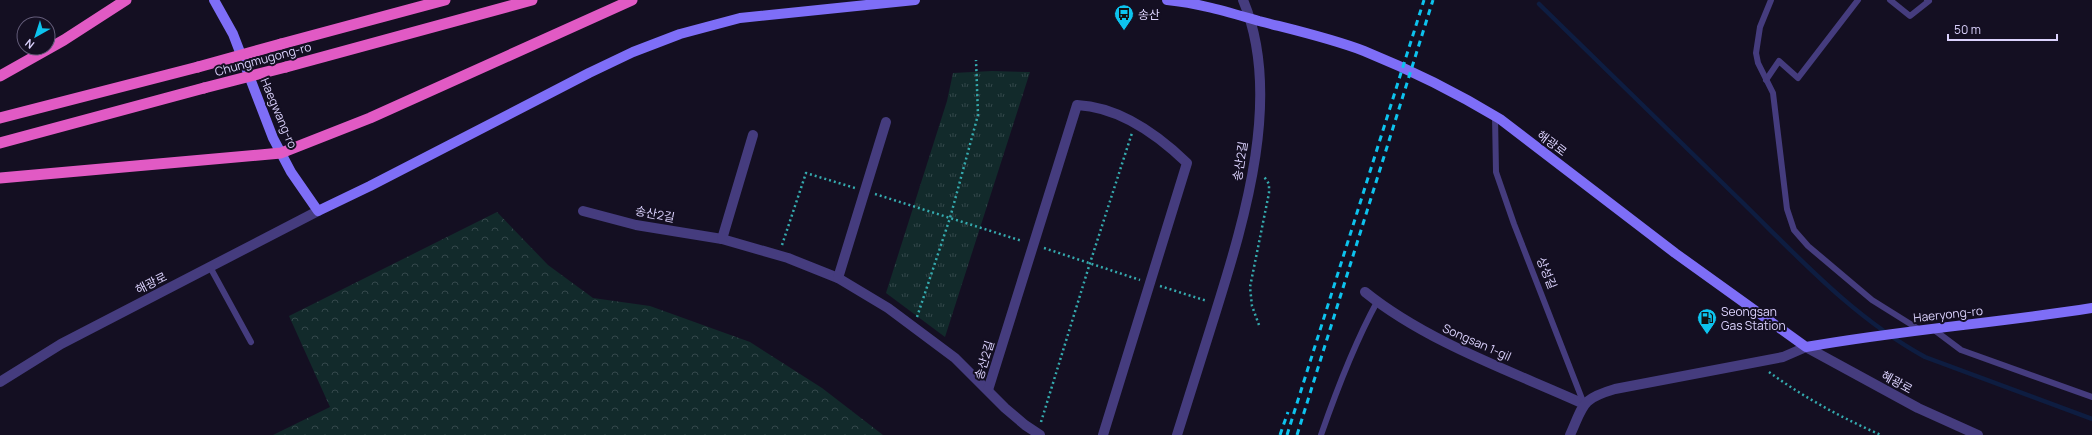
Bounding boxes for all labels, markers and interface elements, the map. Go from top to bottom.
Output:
bus stop icon: 송산 [1113,3,1135,31]
place label: 송산 [1138,6,1160,23]
north arrow [16,16,56,56]
scale bar [1948,16,2057,42]
text: 50 m [1954,21,1981,38]
text: N [22,36,37,52]
street label: Chungmugong-ro [213,38,313,80]
street label: Haegwang-ro [257,75,301,151]
street label: 해광로 [1534,126,1570,160]
street label: 송산2길 [1228,140,1252,182]
street label: 송산2길 [634,202,676,226]
street label: 상성길 [1533,254,1561,292]
street label: 해광로 [132,268,170,298]
street label: Haeryong-ro [1912,302,1984,326]
place label: Seongsan Gas Station [1721,303,1786,334]
fuel station icon: Seongsan Gas Station [1696,307,1718,335]
street label: Songsan 1-gil [1440,319,1514,365]
street label: 송산2길 [970,338,998,382]
street label: 혜광로 [1878,367,1916,397]

